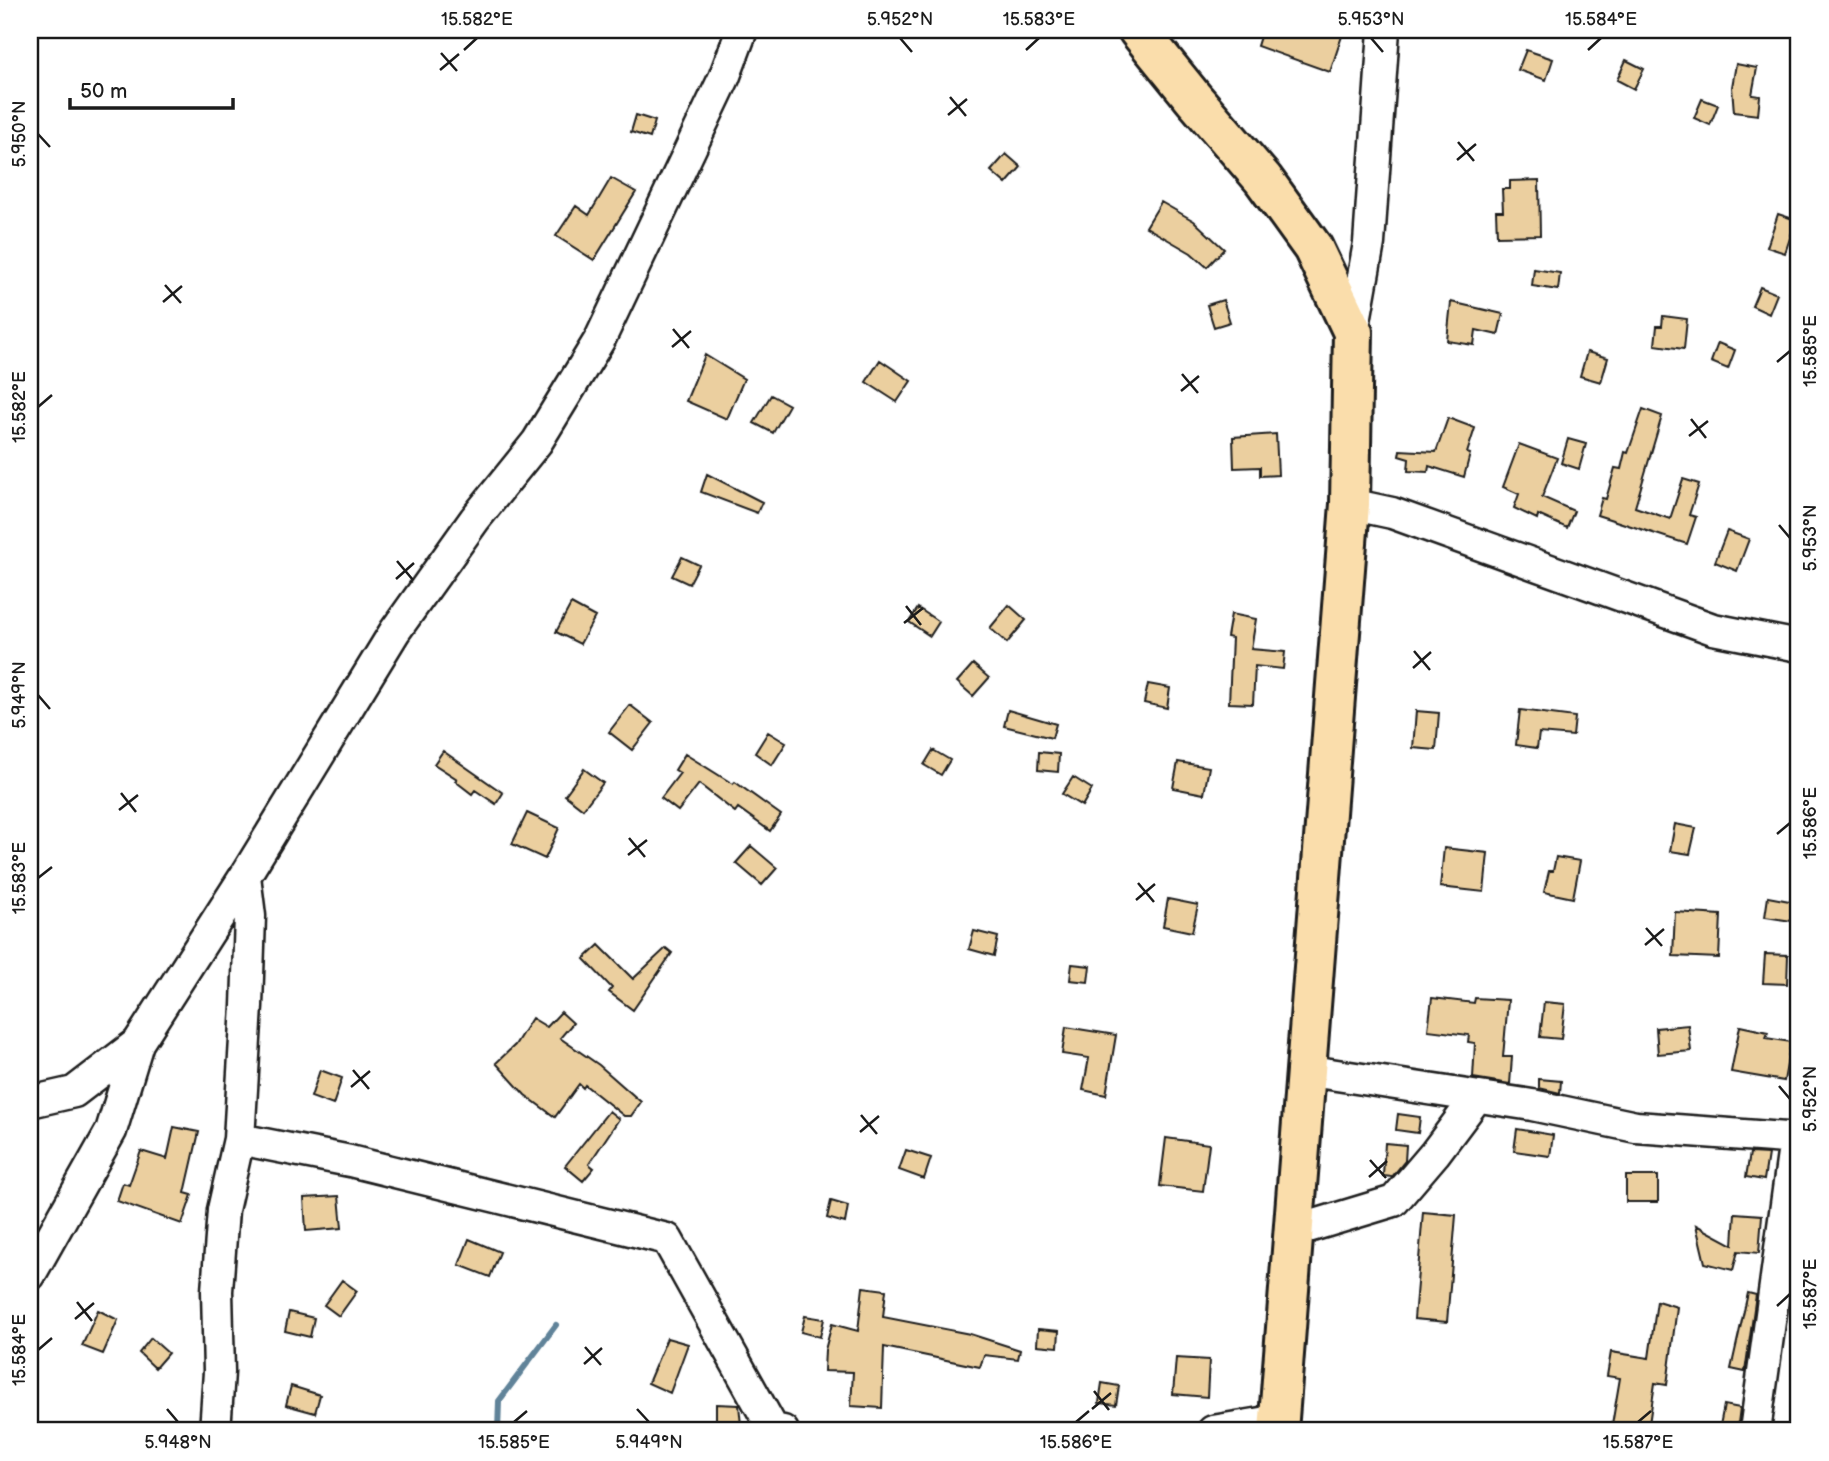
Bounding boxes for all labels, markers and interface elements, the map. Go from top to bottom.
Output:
text: 15.582°E [441,9,513,30]
text: 5.952°N [867,9,933,30]
text: 15.583°E [1003,9,1075,30]
text: 5.953°N [1337,9,1405,30]
text: 15.584°E [1565,9,1637,30]
scale bar [70,66,233,110]
text: 50 m [80,79,127,104]
text: 5.950°N [9,101,30,167]
text: 15.585°E [1800,315,1821,387]
text: 15.582°E [9,371,30,443]
text: 5.953°N [1800,504,1821,572]
text: 5.949°N [9,661,30,729]
text: 15.586°E [1800,787,1821,859]
text: 15.583°E [9,842,30,914]
text: 5.952°N [1800,1066,1821,1132]
text: 15.587°E [1800,1259,1821,1329]
text: 15.584°E [9,1314,30,1386]
text: 5.948°N [144,1432,212,1453]
text: 15.585°E [478,1432,550,1453]
text: 5.949°N [615,1432,683,1453]
text: 15.586°E [1040,1432,1112,1453]
text: 15.587°E [1603,1432,1673,1453]

